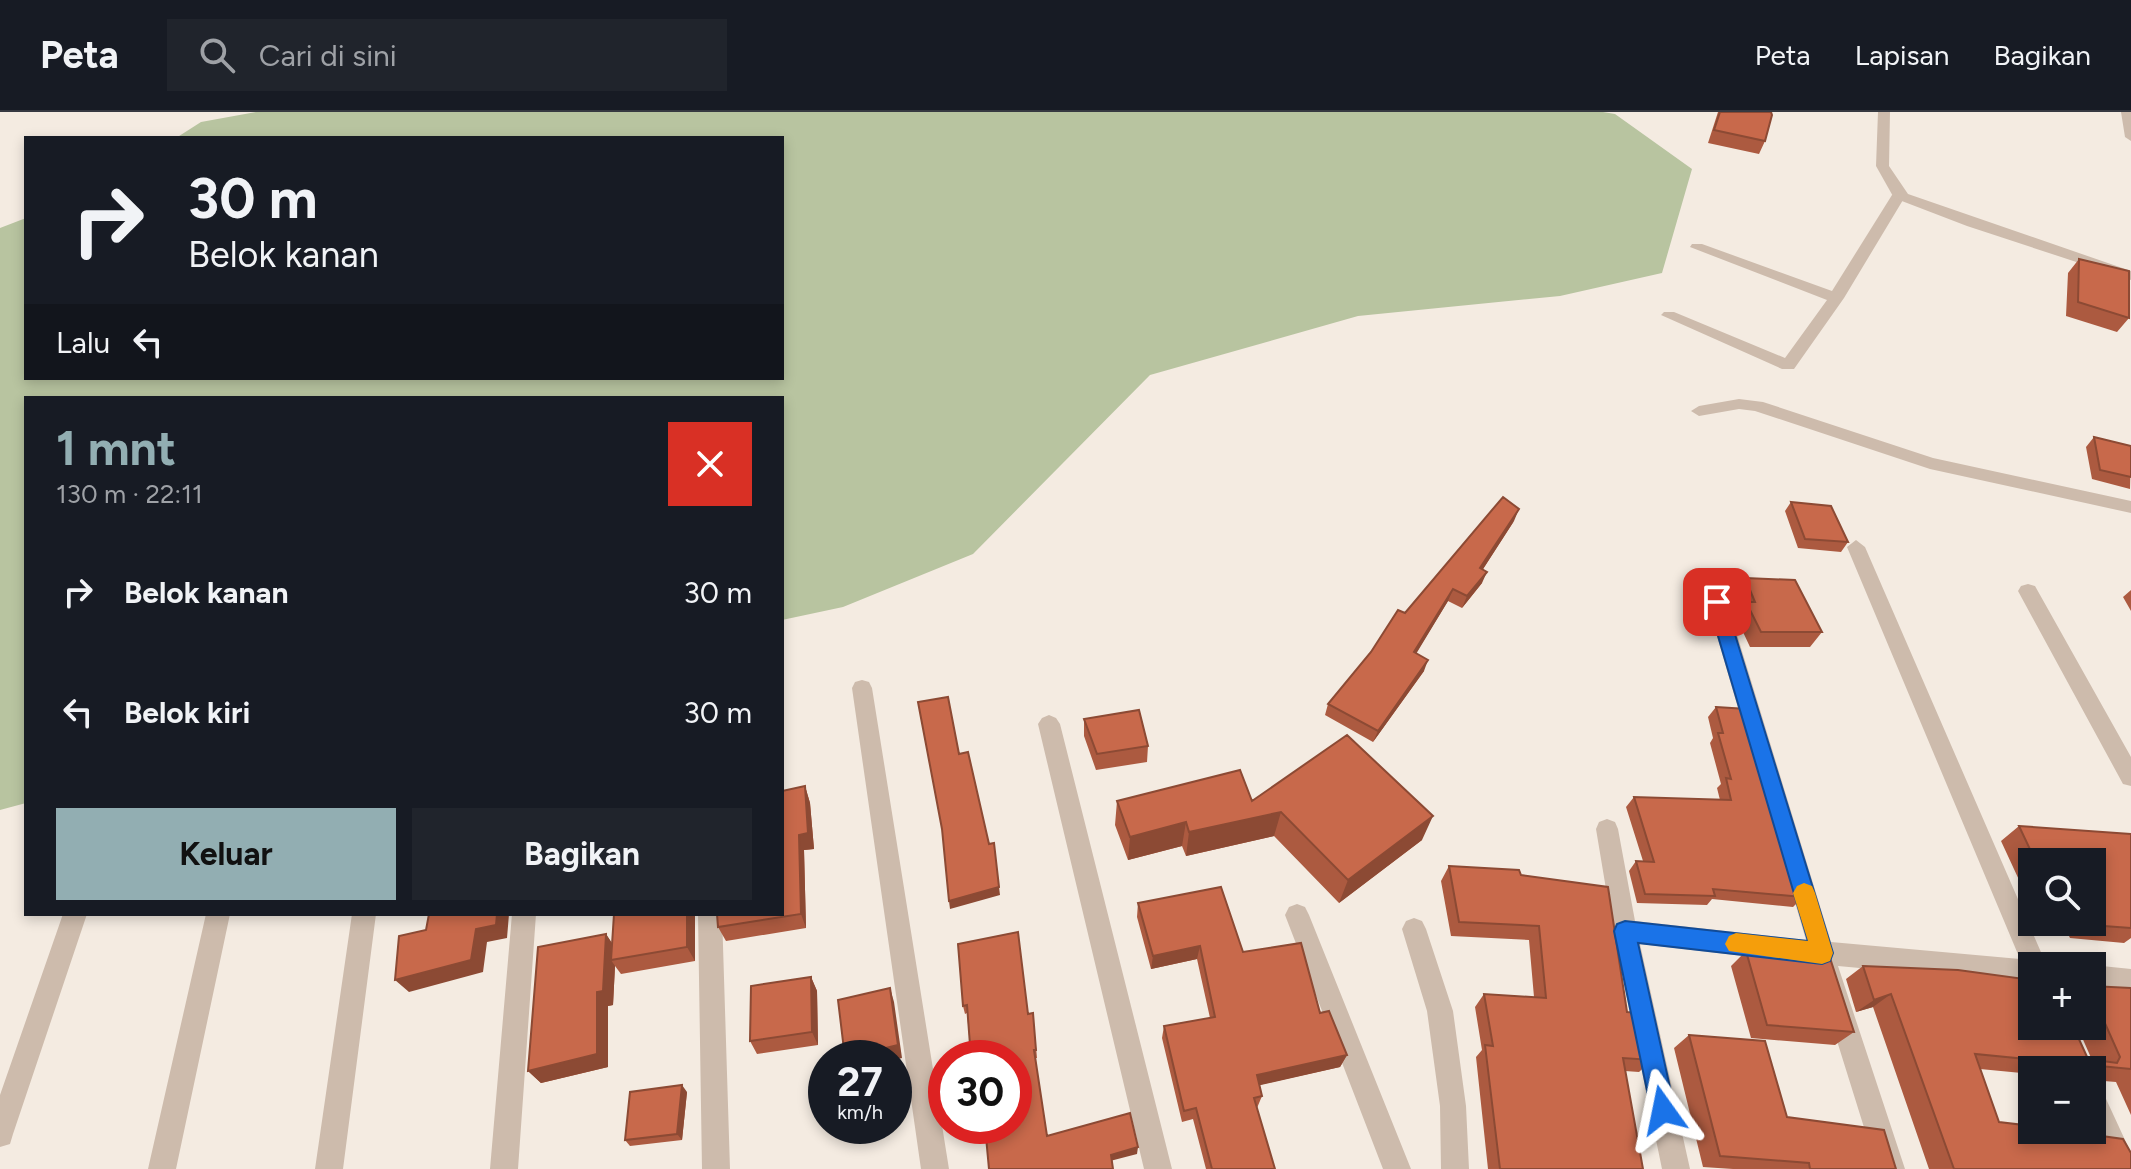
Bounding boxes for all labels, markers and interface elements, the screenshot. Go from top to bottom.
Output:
search box [167,19,727,91]
text: Peta [40,32,119,78]
icon: search [195,33,239,77]
text: Cari di sini [259,37,397,74]
text: Peta [1755,38,1811,72]
text: Lapisan [1855,38,1949,72]
text: Bagikan [1993,38,2091,72]
text: 30 m [188,165,318,232]
icon: right [56,168,160,272]
text: Belok kanan [188,233,379,276]
icon: left [126,320,170,364]
text: Lalu [56,324,110,361]
text: 1 mnt [56,419,176,477]
button: close [668,422,752,506]
text: 130 m · 22:11 [56,478,203,510]
pin [1683,568,1751,636]
icon: right [56,570,100,614]
text: Belok kanan [124,574,289,611]
text: 30 m [684,574,752,611]
icon: arrive [1695,580,1739,624]
icon: left [56,690,100,734]
text: Belok kiri [124,694,250,731]
text: 30 m [684,694,752,731]
button: Keluar [56,808,396,900]
button: Bagikan [412,808,752,900]
map controls [2018,848,2106,1144]
button: search [2018,848,2106,936]
button: + [2018,952,2106,1040]
speed limit sign: 30 [928,1040,1032,1144]
button: − [2018,1056,2106,1144]
text: 27 [837,1058,883,1106]
position arrow [1621,1068,1705,1152]
text: km/h [837,1100,883,1124]

